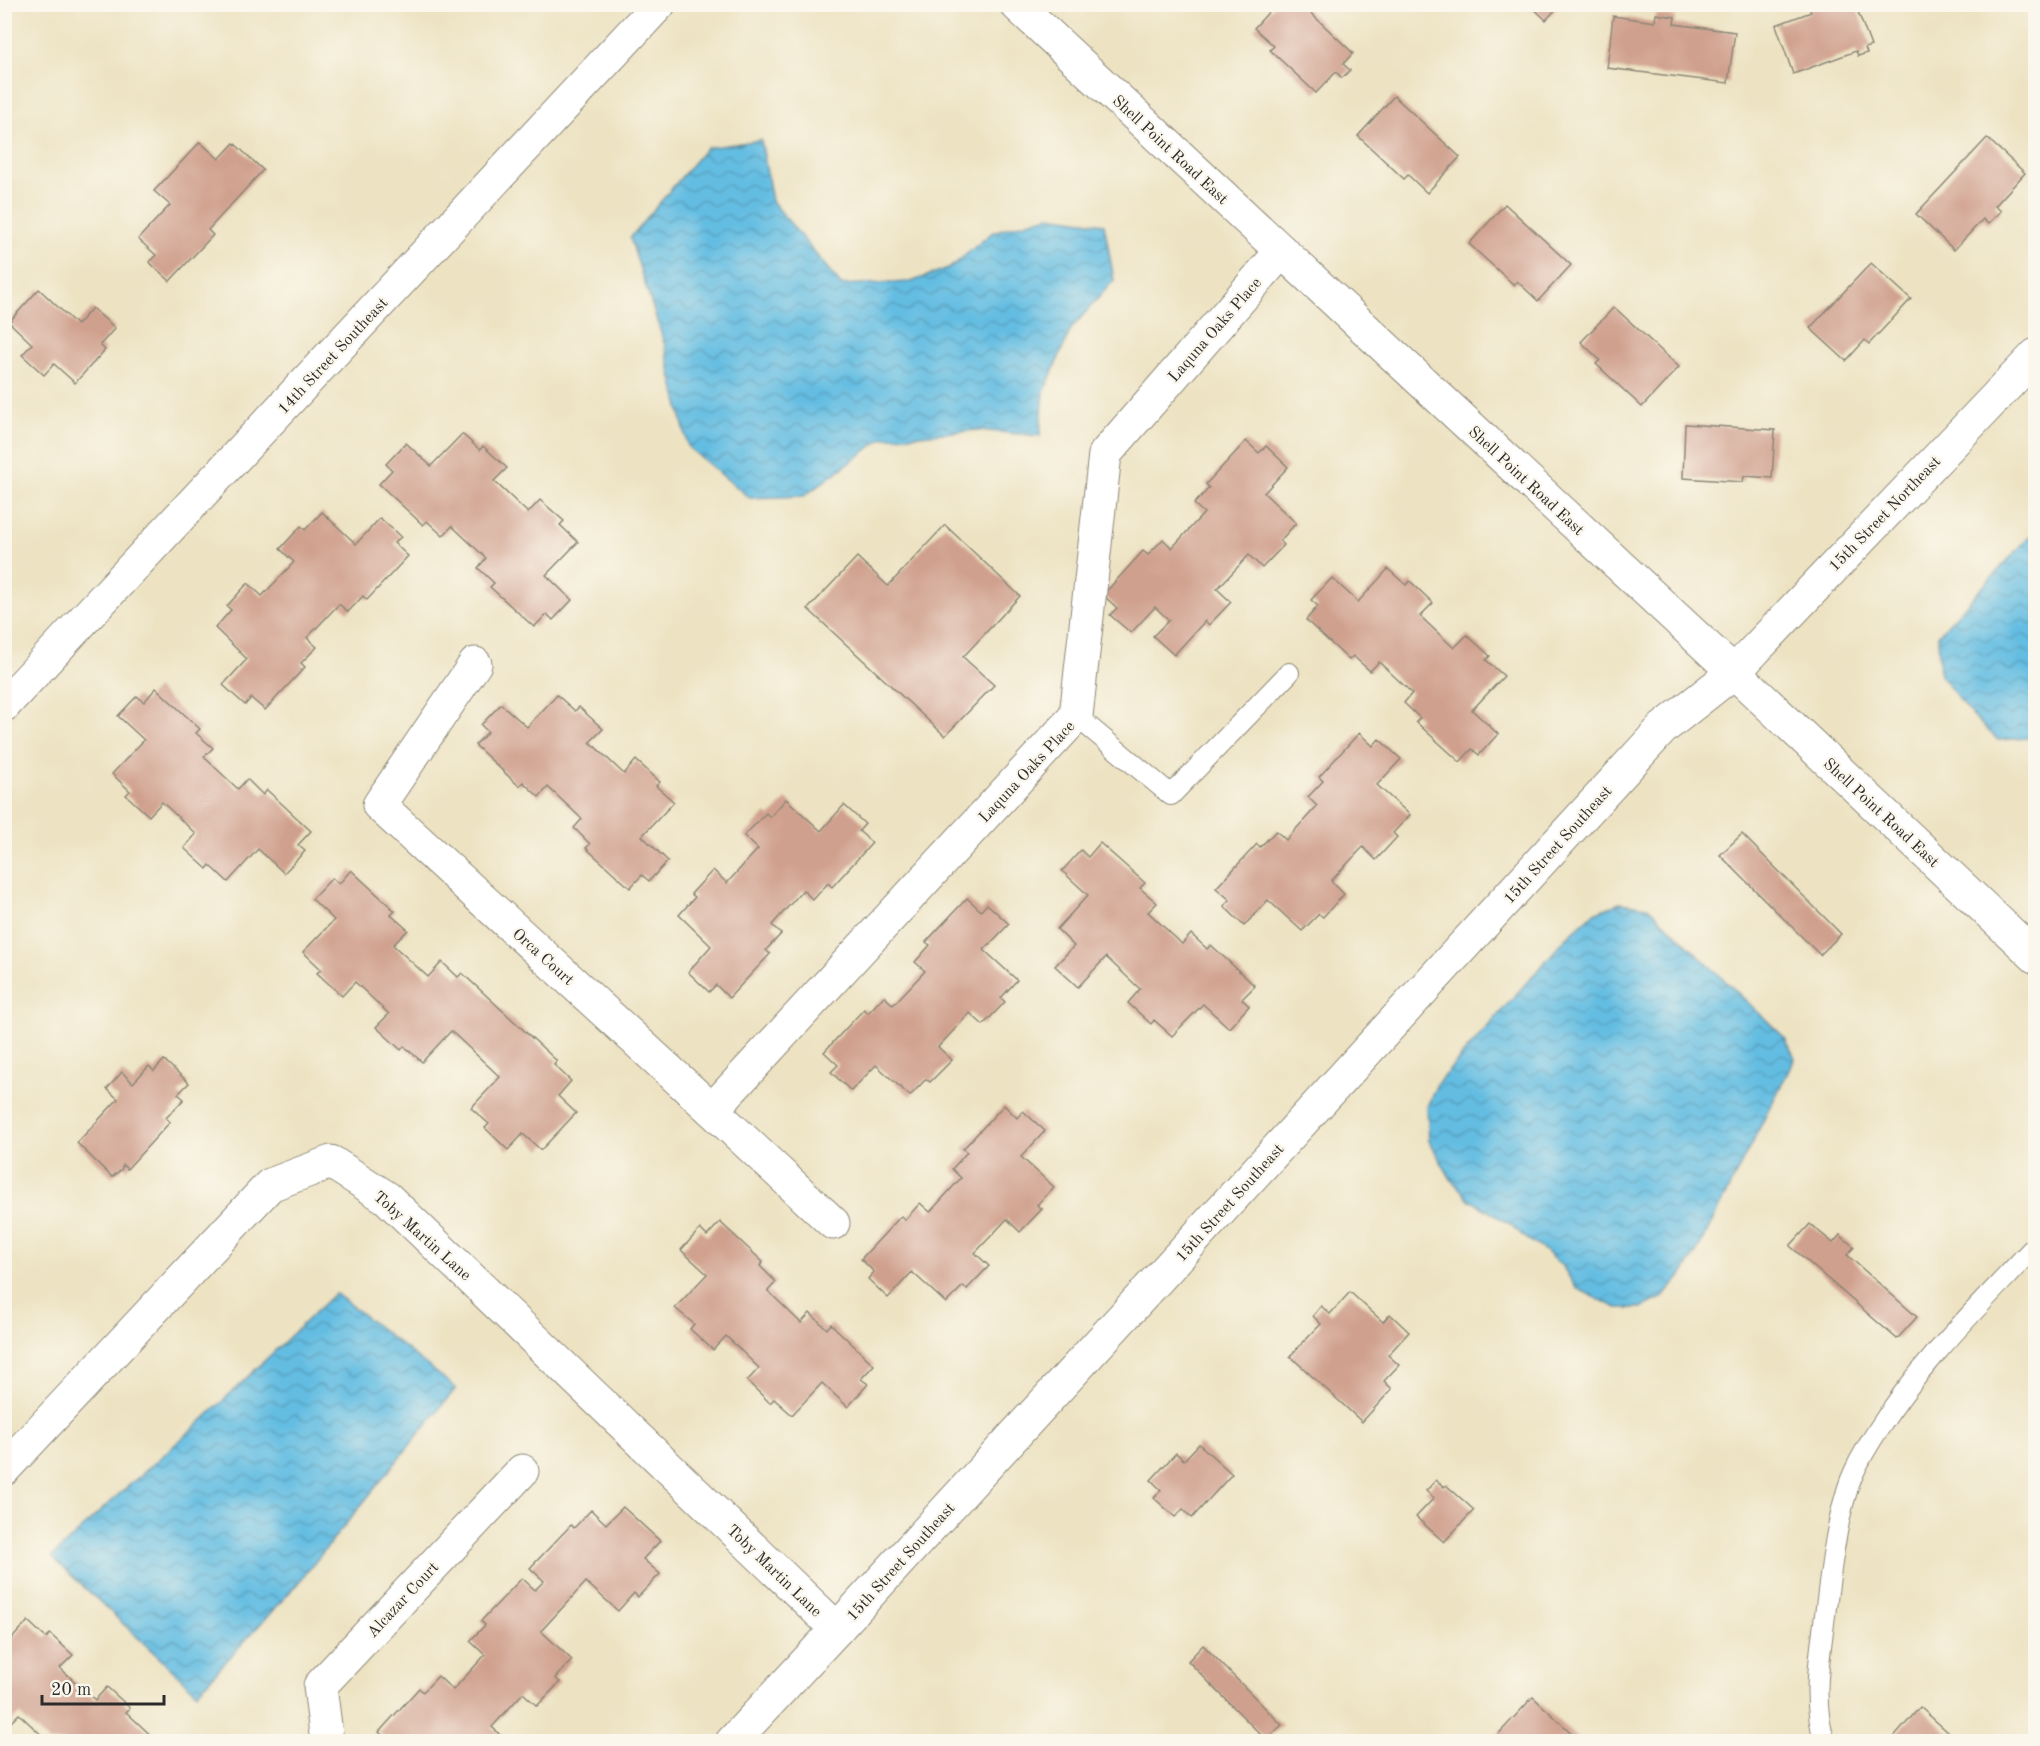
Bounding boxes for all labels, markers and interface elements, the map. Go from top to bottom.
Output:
street label: Shell Point Road East [1109,93,1231,208]
street label: Laquna Oaks Place [1166,275,1265,386]
street label: 14th Street Southeast [276,295,392,418]
street label: Shell Point Road East [1465,424,1587,539]
street label: 15th Street Northeast [1826,453,1945,575]
street label: Laquna Oaks Place [976,718,1079,826]
street label: Shell Point Road East [1820,756,1942,871]
street label: 15th Street Southeast [1501,783,1616,907]
street label: Orca Court [509,926,577,989]
street label: 15th Street Southeast [1173,1141,1288,1265]
street label: Toby Martin Lane [370,1189,473,1284]
street label: 15th Street Southeast [844,1500,959,1624]
street label: Toby Martin Lane [723,1522,824,1621]
street label: Alcazar Court [365,1559,443,1641]
scale bar [42,1668,164,1706]
text: 20 m [51,1681,91,1699]

